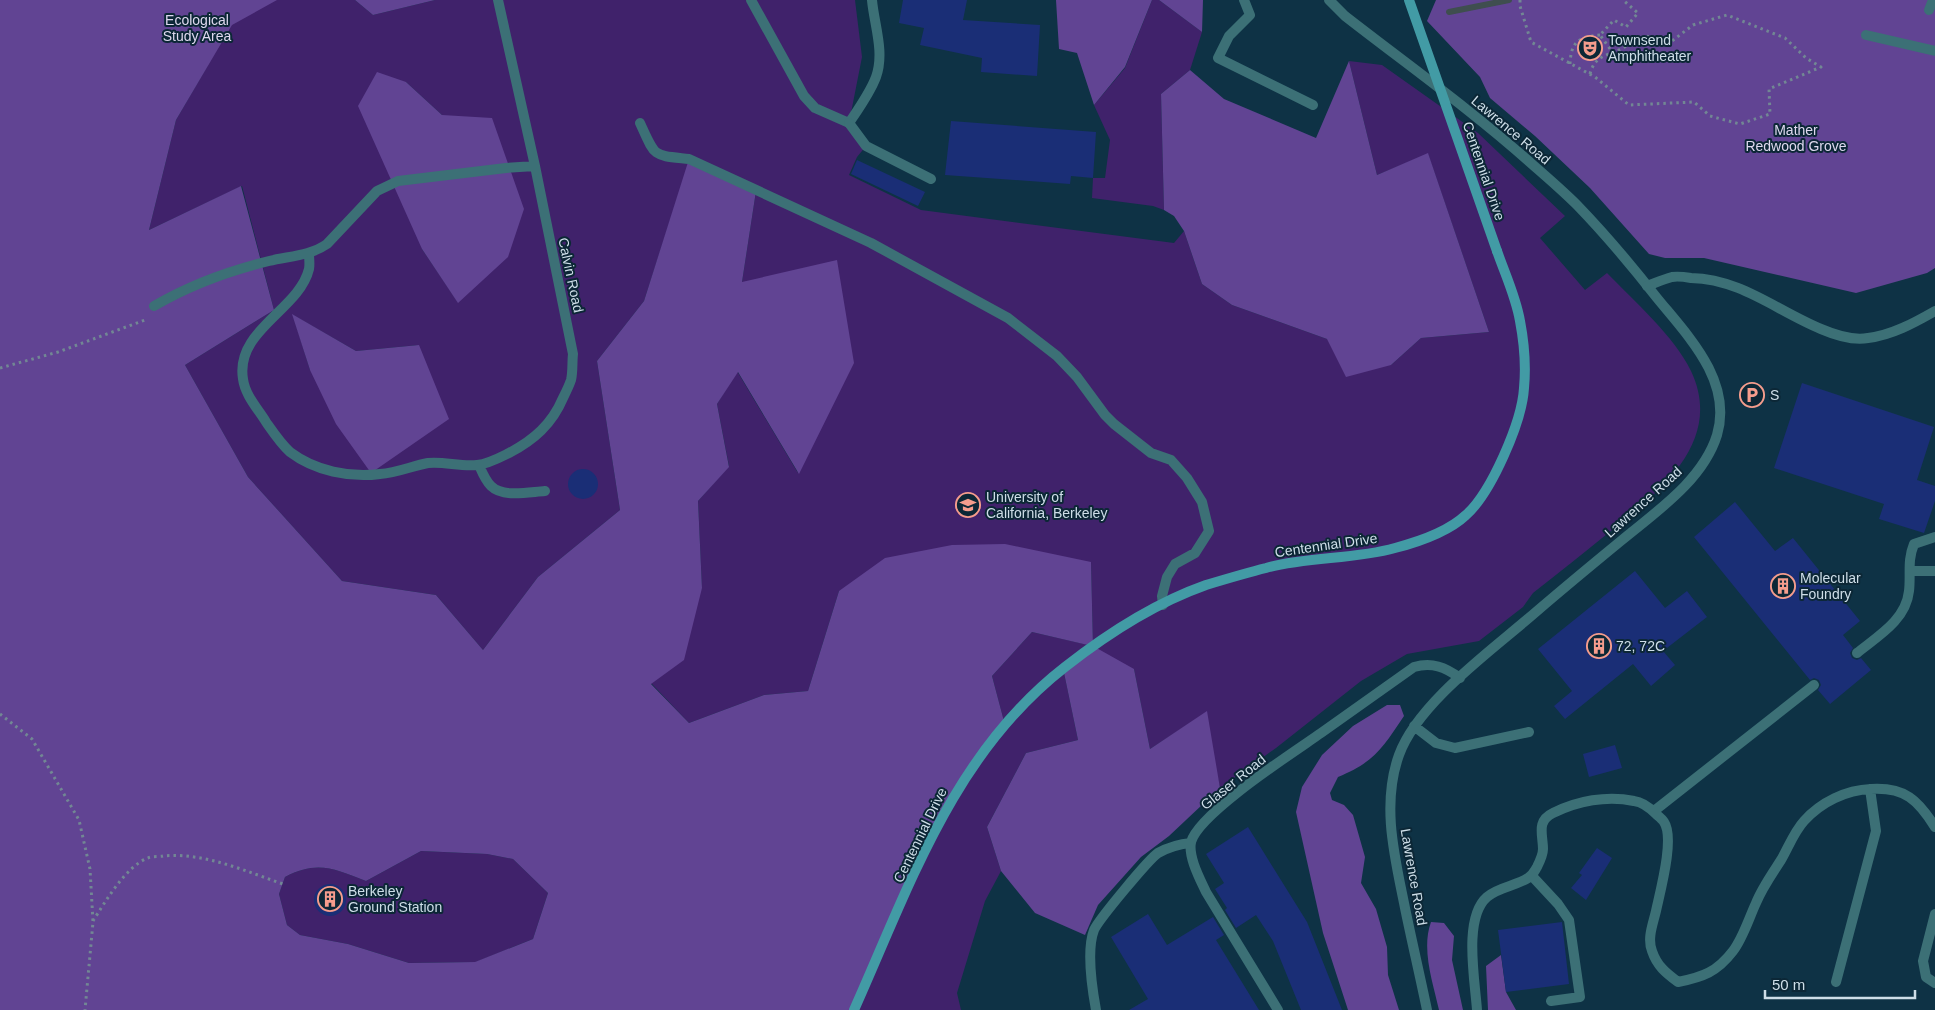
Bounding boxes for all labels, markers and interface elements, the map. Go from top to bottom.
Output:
park label: Ecological Study Area [163,12,231,44]
place label: Townsend Amphitheater [1608,32,1692,64]
theatre icon: Townsend Amphitheater [1577,35,1603,61]
street label: Lawrence Road [1468,92,1554,168]
street label: Centennial Drive [1460,119,1508,223]
park label: Mather Redwood Grove [1745,122,1847,154]
street label: Calvin Road [555,236,587,314]
parking icon: S [1739,382,1765,408]
place label: S [1770,387,1779,403]
street label: Lawrence Road [1601,463,1685,541]
place label: University of California, Berkeley [986,489,1107,521]
school or university icon: University of California, Berkeley [955,492,981,518]
street label: Centennial Drive [1274,530,1379,560]
place label: Molecular Foundry [1800,570,1861,602]
building icon: Molecular Foundry [1770,573,1796,599]
building icon: 72, 72C [1586,633,1612,659]
place label: 72, 72C [1616,638,1665,654]
street label: Glaser Road [1197,751,1269,813]
street label: Centennial Drive [890,785,950,885]
street label: Lawrence Road [1398,827,1430,927]
place label: Berkeley Ground Station [348,883,442,915]
building icon: Berkeley Ground Station [317,886,343,912]
scale bar [1765,968,1915,1000]
text: 50 m [1772,976,1805,993]

